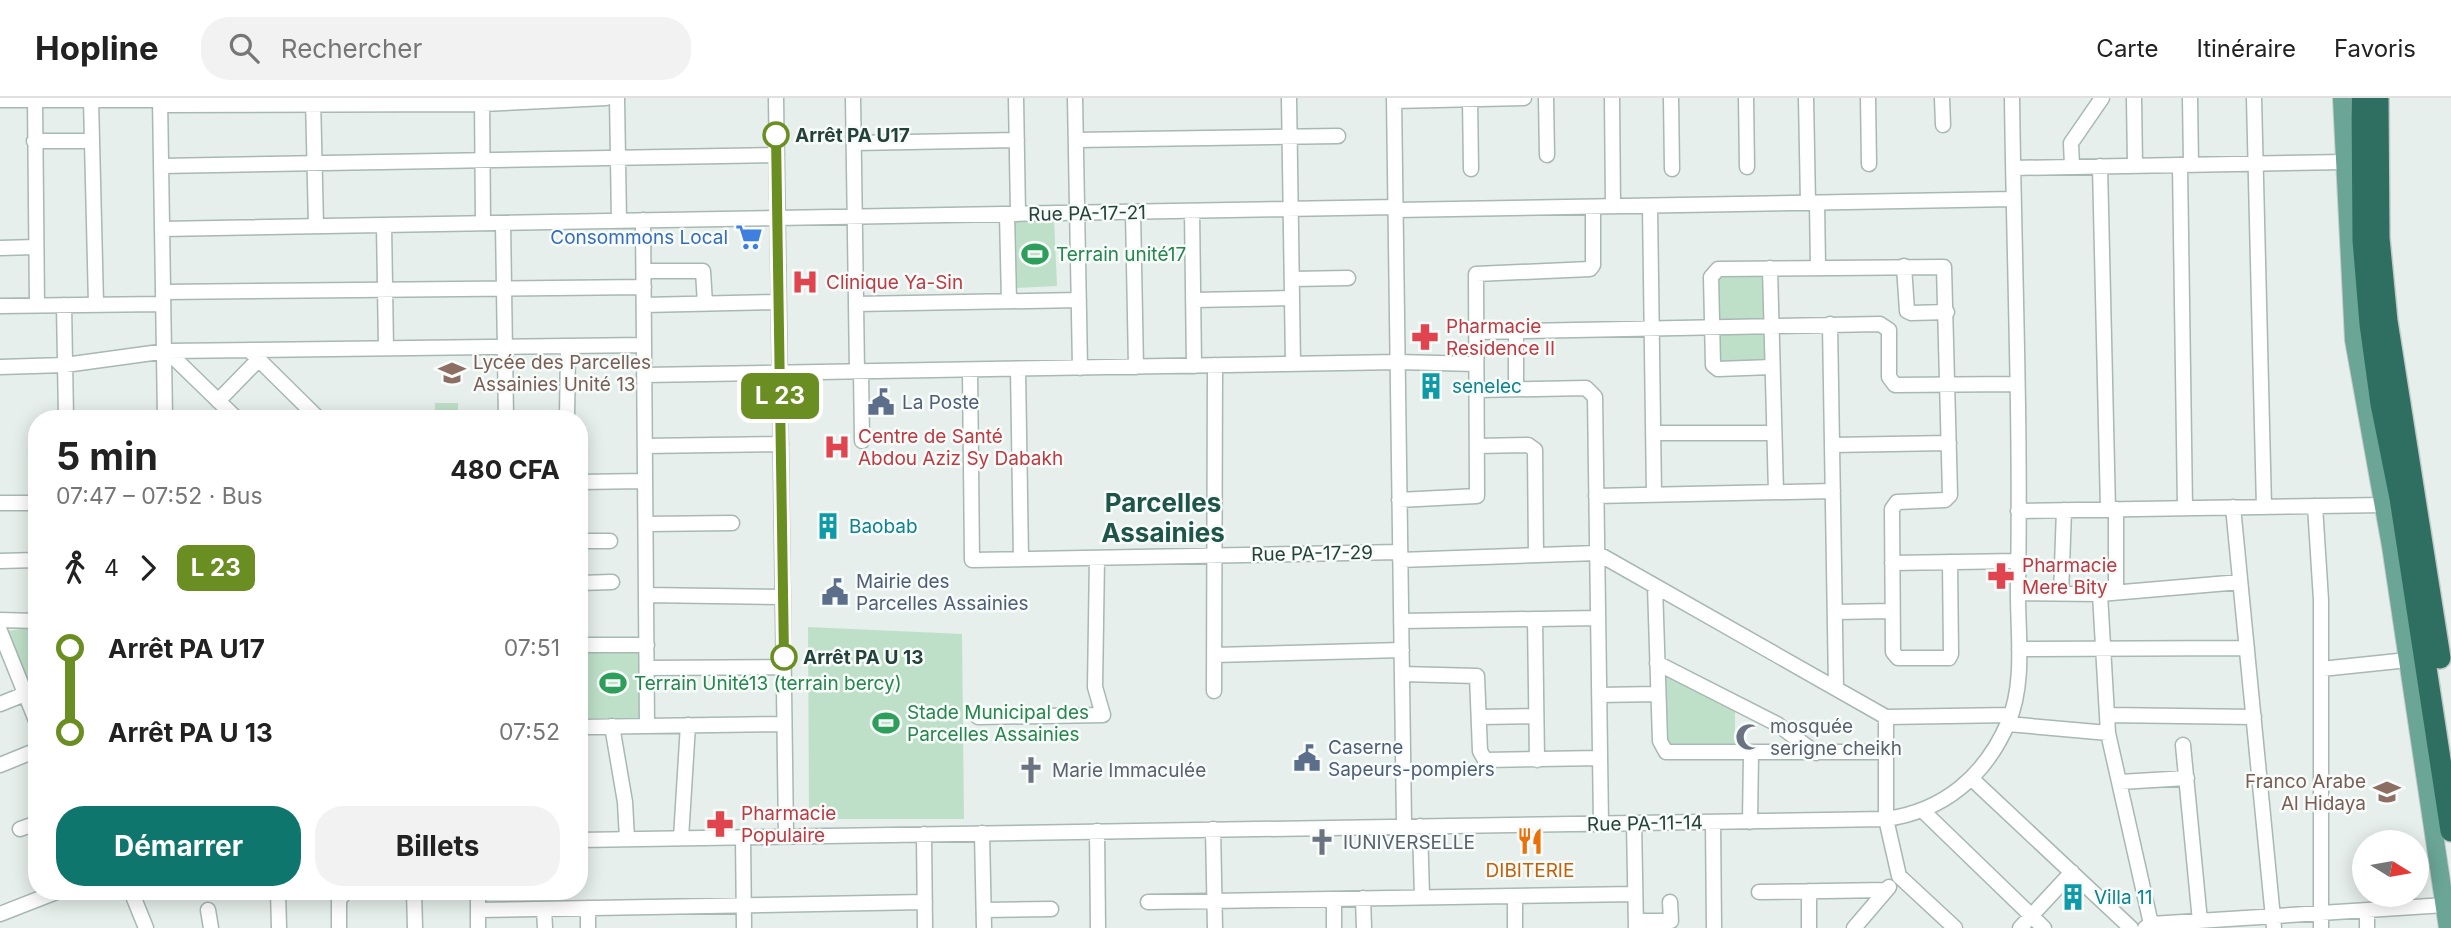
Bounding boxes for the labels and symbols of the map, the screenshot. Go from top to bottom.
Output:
marker: Arrêt PA U17 [763,122,789,148]
place label: Arrêt PA U17 [795,124,910,147]
street label: Rue PA-17-21 [1028,201,1146,226]
supermarket icon: Consommons Local [734,222,764,252]
place label: Consommons Local [550,226,728,249]
sports icon: Terrain unité17 [1020,239,1050,269]
place label: Terrain unité17 [1056,243,1186,266]
hospital icon: Clinique Ya-Sin [790,267,820,297]
place label: Clinique Ya-Sin [826,271,963,294]
place label: Pharmacie Residence II [1446,315,1555,360]
pharmacy icon: Pharmacie Residence II [1410,322,1440,352]
place label: Lycée des Parcelles Assainies Unité 13 [473,351,651,396]
school or university icon: Lycée des Parcelles Assainies Unité 13 [437,358,467,388]
building icon: senelec [1416,371,1446,401]
line badge: L 23 [731,373,829,419]
place label: senelec [1452,375,1522,398]
public building icon: La Poste [866,387,896,417]
place label: La Poste [902,391,979,414]
place label: Centre de Santé Abdou Aziz Sy Dabakh [858,425,1063,470]
hospital icon: Centre de Santé Abdou Aziz Sy Dabakh [822,432,852,462]
district label: Parcelles Assainies [1101,487,1225,548]
building icon: Baobab [813,511,843,541]
place label: Baobab [849,515,918,538]
street label: Rue PA-17-29 [1251,541,1373,566]
place label: Pharmacie Mere Bity [2022,554,2117,599]
pharmacy icon: Pharmacie Mere Bity [1986,561,2016,591]
place label: Mairie des Parcelles Assainies [856,570,1029,615]
public building icon: Mairie des Parcelles Assainies [820,577,850,607]
marker: Arrêt PA U 13 [771,644,797,670]
place label: Arrêt PA U 13 [803,646,923,669]
sports icon: Terrain Unité13 (terrain bercy) [598,668,628,698]
place label: Terrain Unité13 (terrain bercy) [634,672,902,695]
place label: Stade Municipal des Parcelles Assainies [907,701,1089,746]
sports icon: Stade Municipal des Parcelles Assainies [871,708,901,738]
place label: mosquée serigne cheikh [1770,715,1902,760]
mosque icon: mosquée serigne cheikh [1734,722,1764,752]
place label: Caserne Sapeurs-pompiers [1328,736,1495,781]
public building icon: Caserne Sapeurs-pompiers [1292,743,1322,773]
church icon: Marie Immaculée [1016,755,1046,785]
place label: Marie Immaculée [1052,759,1206,782]
place label: Franco Arabe Al Hidaya [2245,770,2366,815]
school or university icon: Franco Arabe Al Hidaya [2372,777,2402,807]
place label: Pharmacie Populaire [741,802,836,847]
pharmacy icon: Pharmacie Populaire [705,809,735,839]
street label: Rue PA-11-14 [1587,811,1703,836]
restaurant icon: DIBITERIE [1515,826,1545,856]
church icon: IUNIVERSELLE [1307,827,1337,857]
north arrow [2352,830,2429,906]
place label: IUNIVERSELLE [1343,831,1475,854]
place label: DIBITERIE [1486,859,1574,882]
building icon: Villa 11 [2058,882,2088,912]
place label: Villa 11 [2094,886,2152,909]

